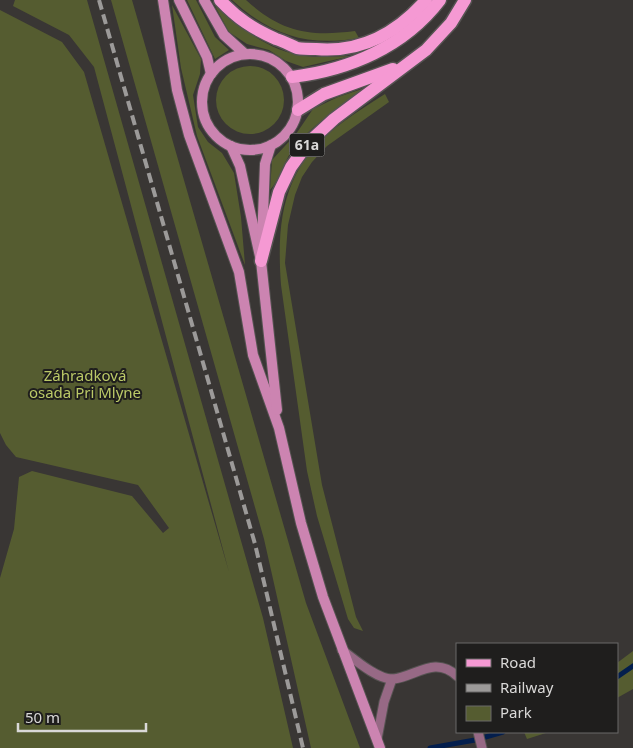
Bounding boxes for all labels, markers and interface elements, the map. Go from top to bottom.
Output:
road number: 61a [290,134,324,156]
park label: Záhradková osada Pri Mlyne [29,365,141,402]
legend [456,643,618,733]
text: Road [500,652,536,672]
text: Railway [500,677,554,697]
scale bar [18,700,145,732]
text: Park [500,702,532,722]
text: 50 m [25,707,60,727]

